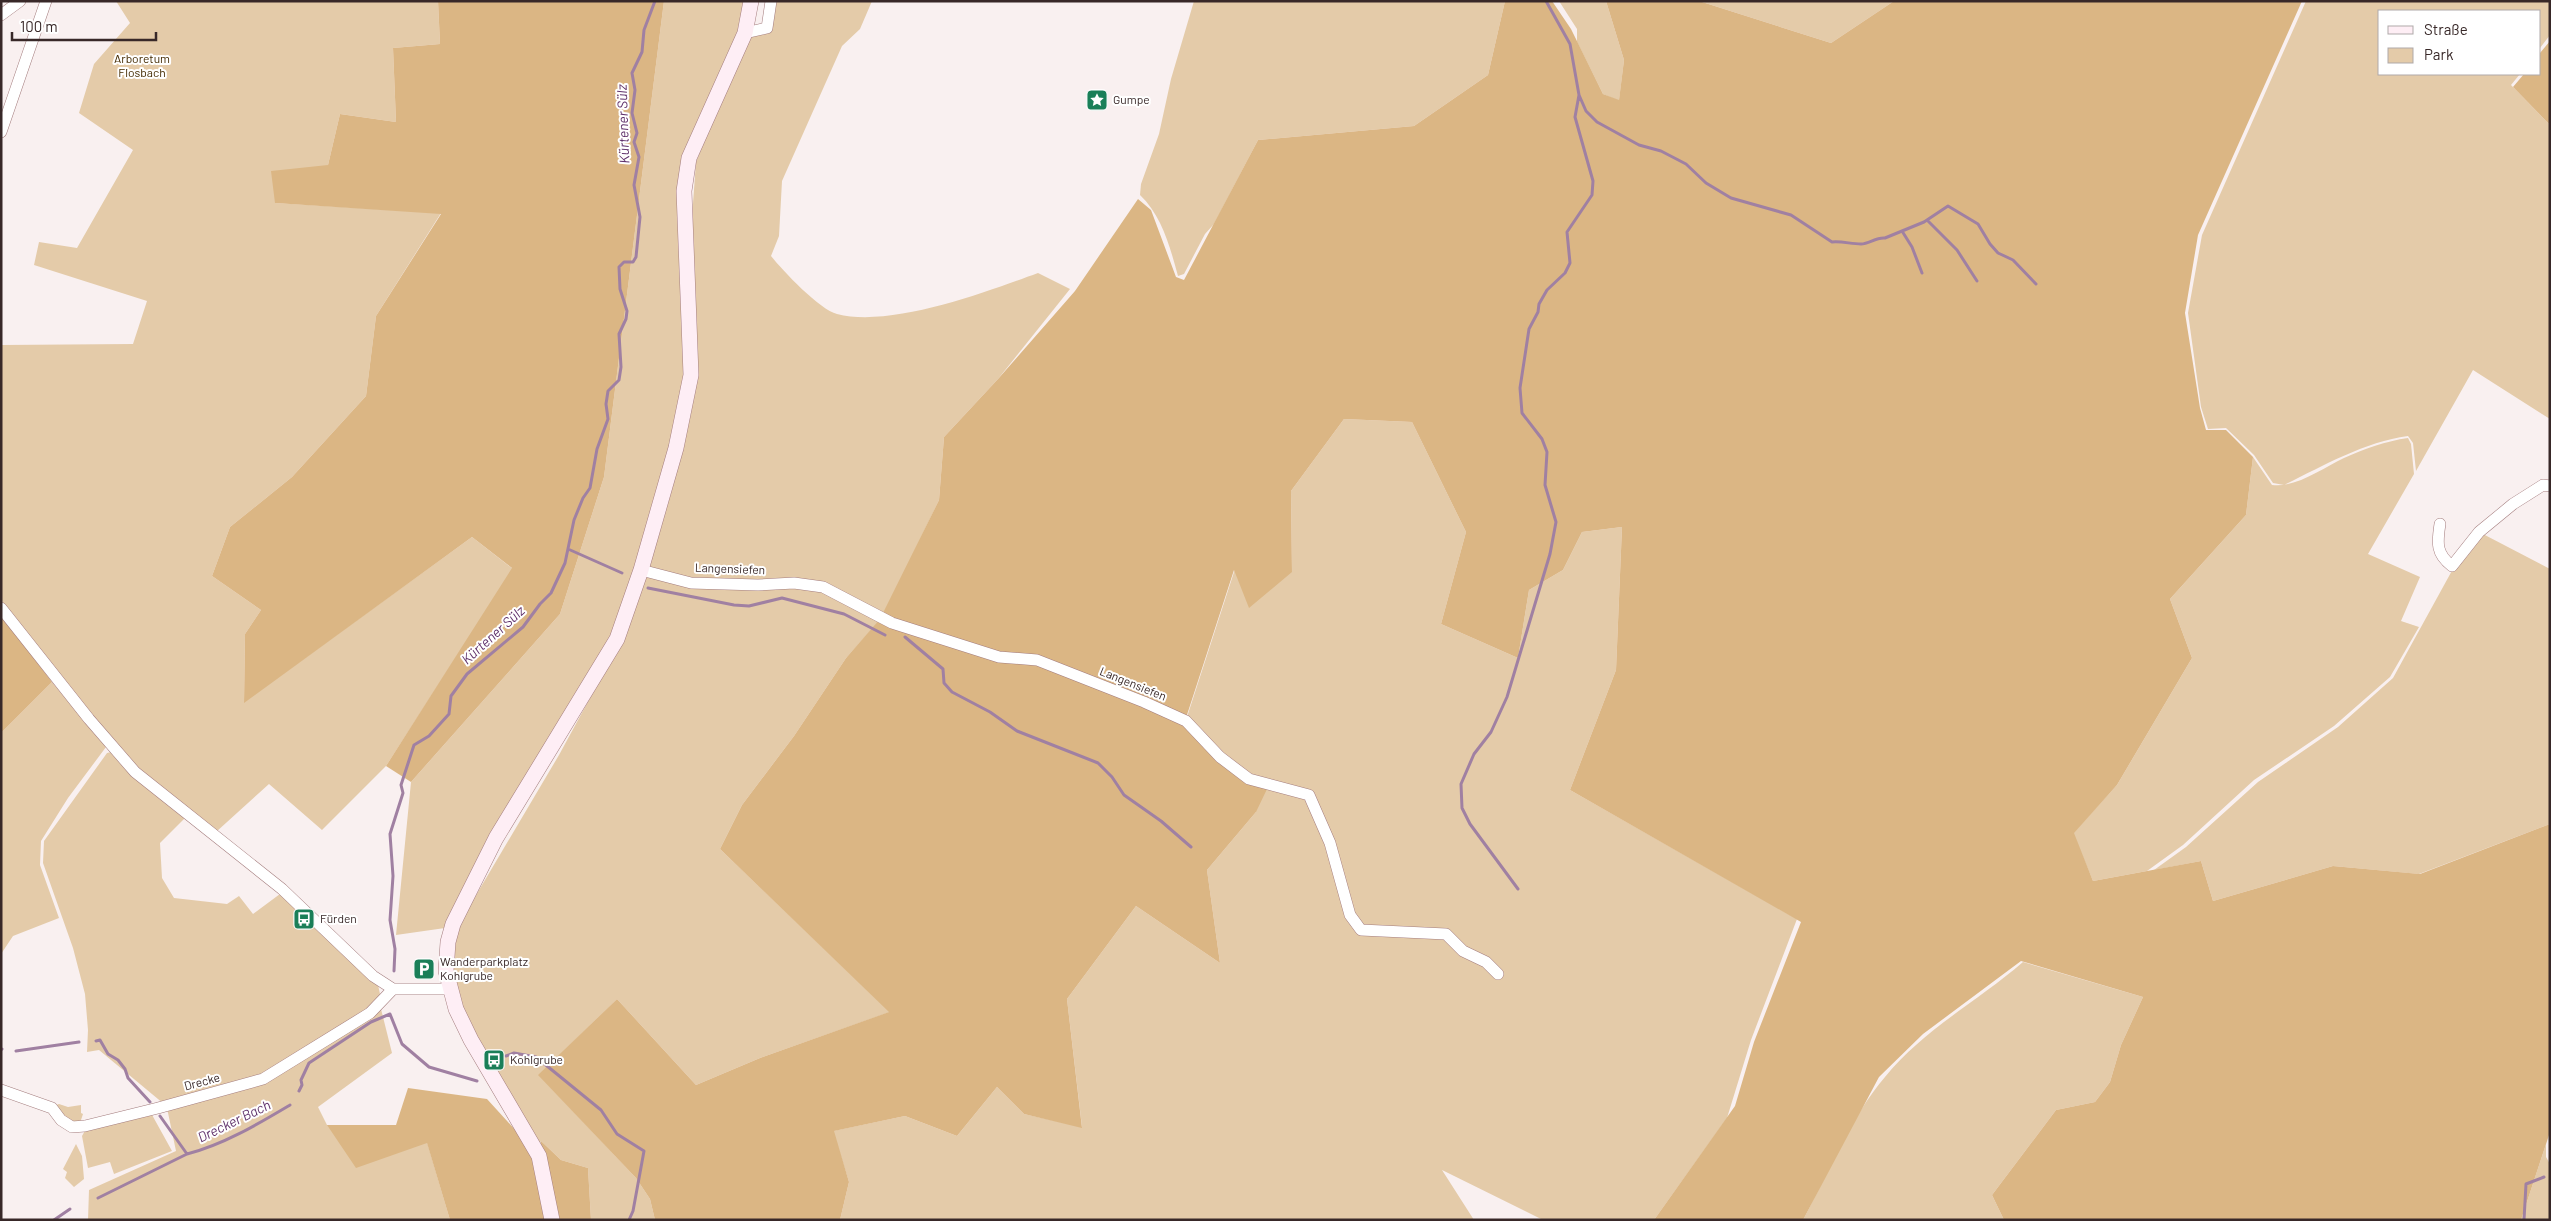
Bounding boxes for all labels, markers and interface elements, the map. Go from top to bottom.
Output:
scale bar [12,10,156,42]
legend [2378,10,2541,75]
text: 100 m [20,17,58,35]
text: Straße [2424,20,2468,38]
text: Park [2424,45,2454,63]
park label: Arboretum Flosbach [114,51,170,79]
water label: Kürtener Sülz [613,83,632,164]
place icon: Gumpe [1085,88,1109,112]
place label: Gumpe [1113,92,1150,106]
street label: Langensiefen [695,560,765,576]
water label: Kürtener Sülz [458,601,528,667]
street label: Langensiefen [1098,663,1169,703]
bus stop icon: Fürden [292,907,316,931]
place label: Fürden [320,911,357,925]
place label: Wanderparkplatz Kohlgrube [440,954,528,982]
parking icon: Wanderparkplatz Kohlgrube [412,957,436,981]
bus stop icon: Kohlgrube [482,1048,506,1072]
place label: Kohlgrube [510,1052,563,1066]
street label: Drecke [182,1070,221,1093]
water label: Drecker Bach [195,1096,273,1146]

